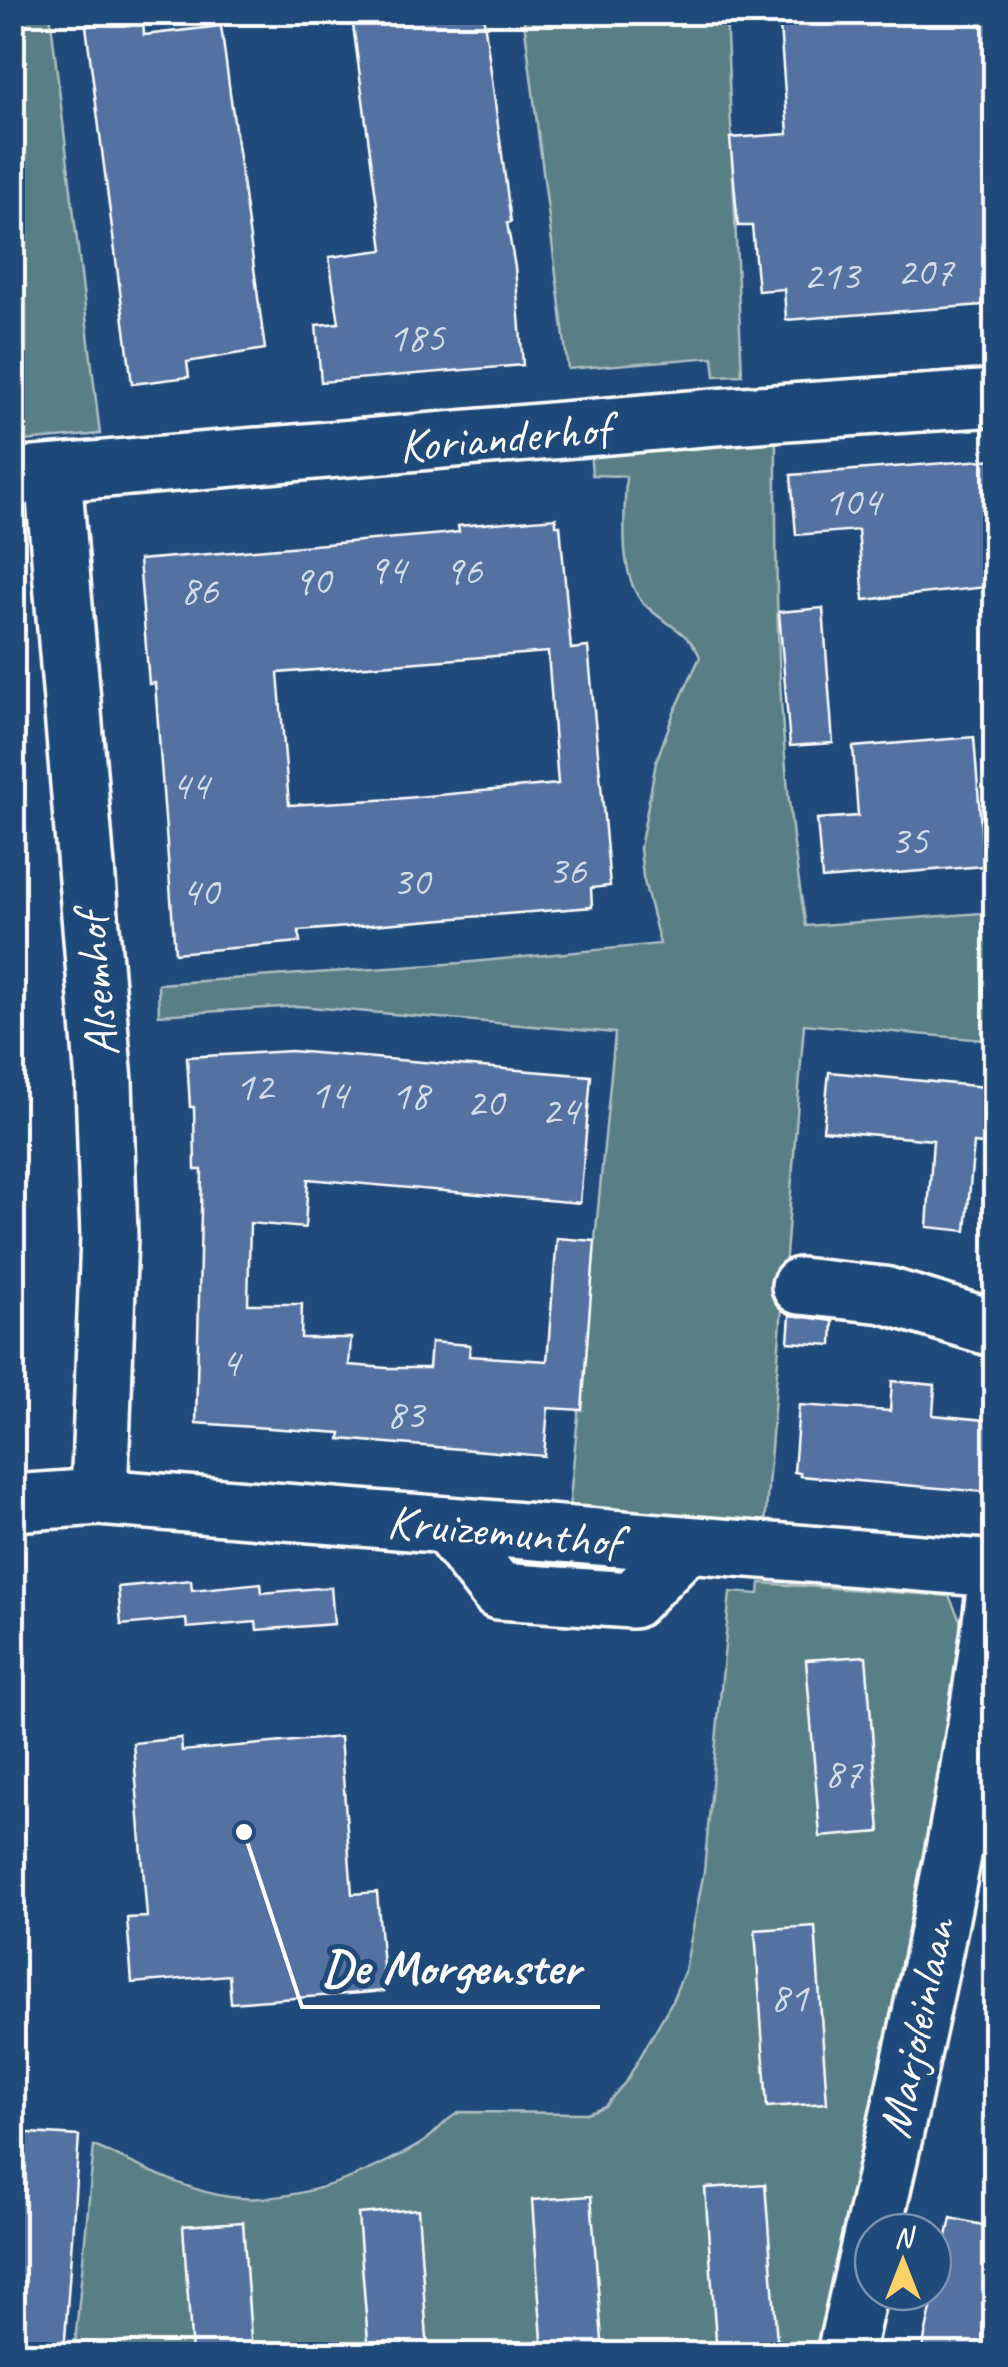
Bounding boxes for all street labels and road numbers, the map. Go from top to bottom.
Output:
street label: Korianderhof [397,397,622,476]
street label: Alsemhof [59,902,132,1059]
street label: Kruizemunthof [385,1491,633,1572]
street label: Marjoleinlaan [864,1911,969,2143]

